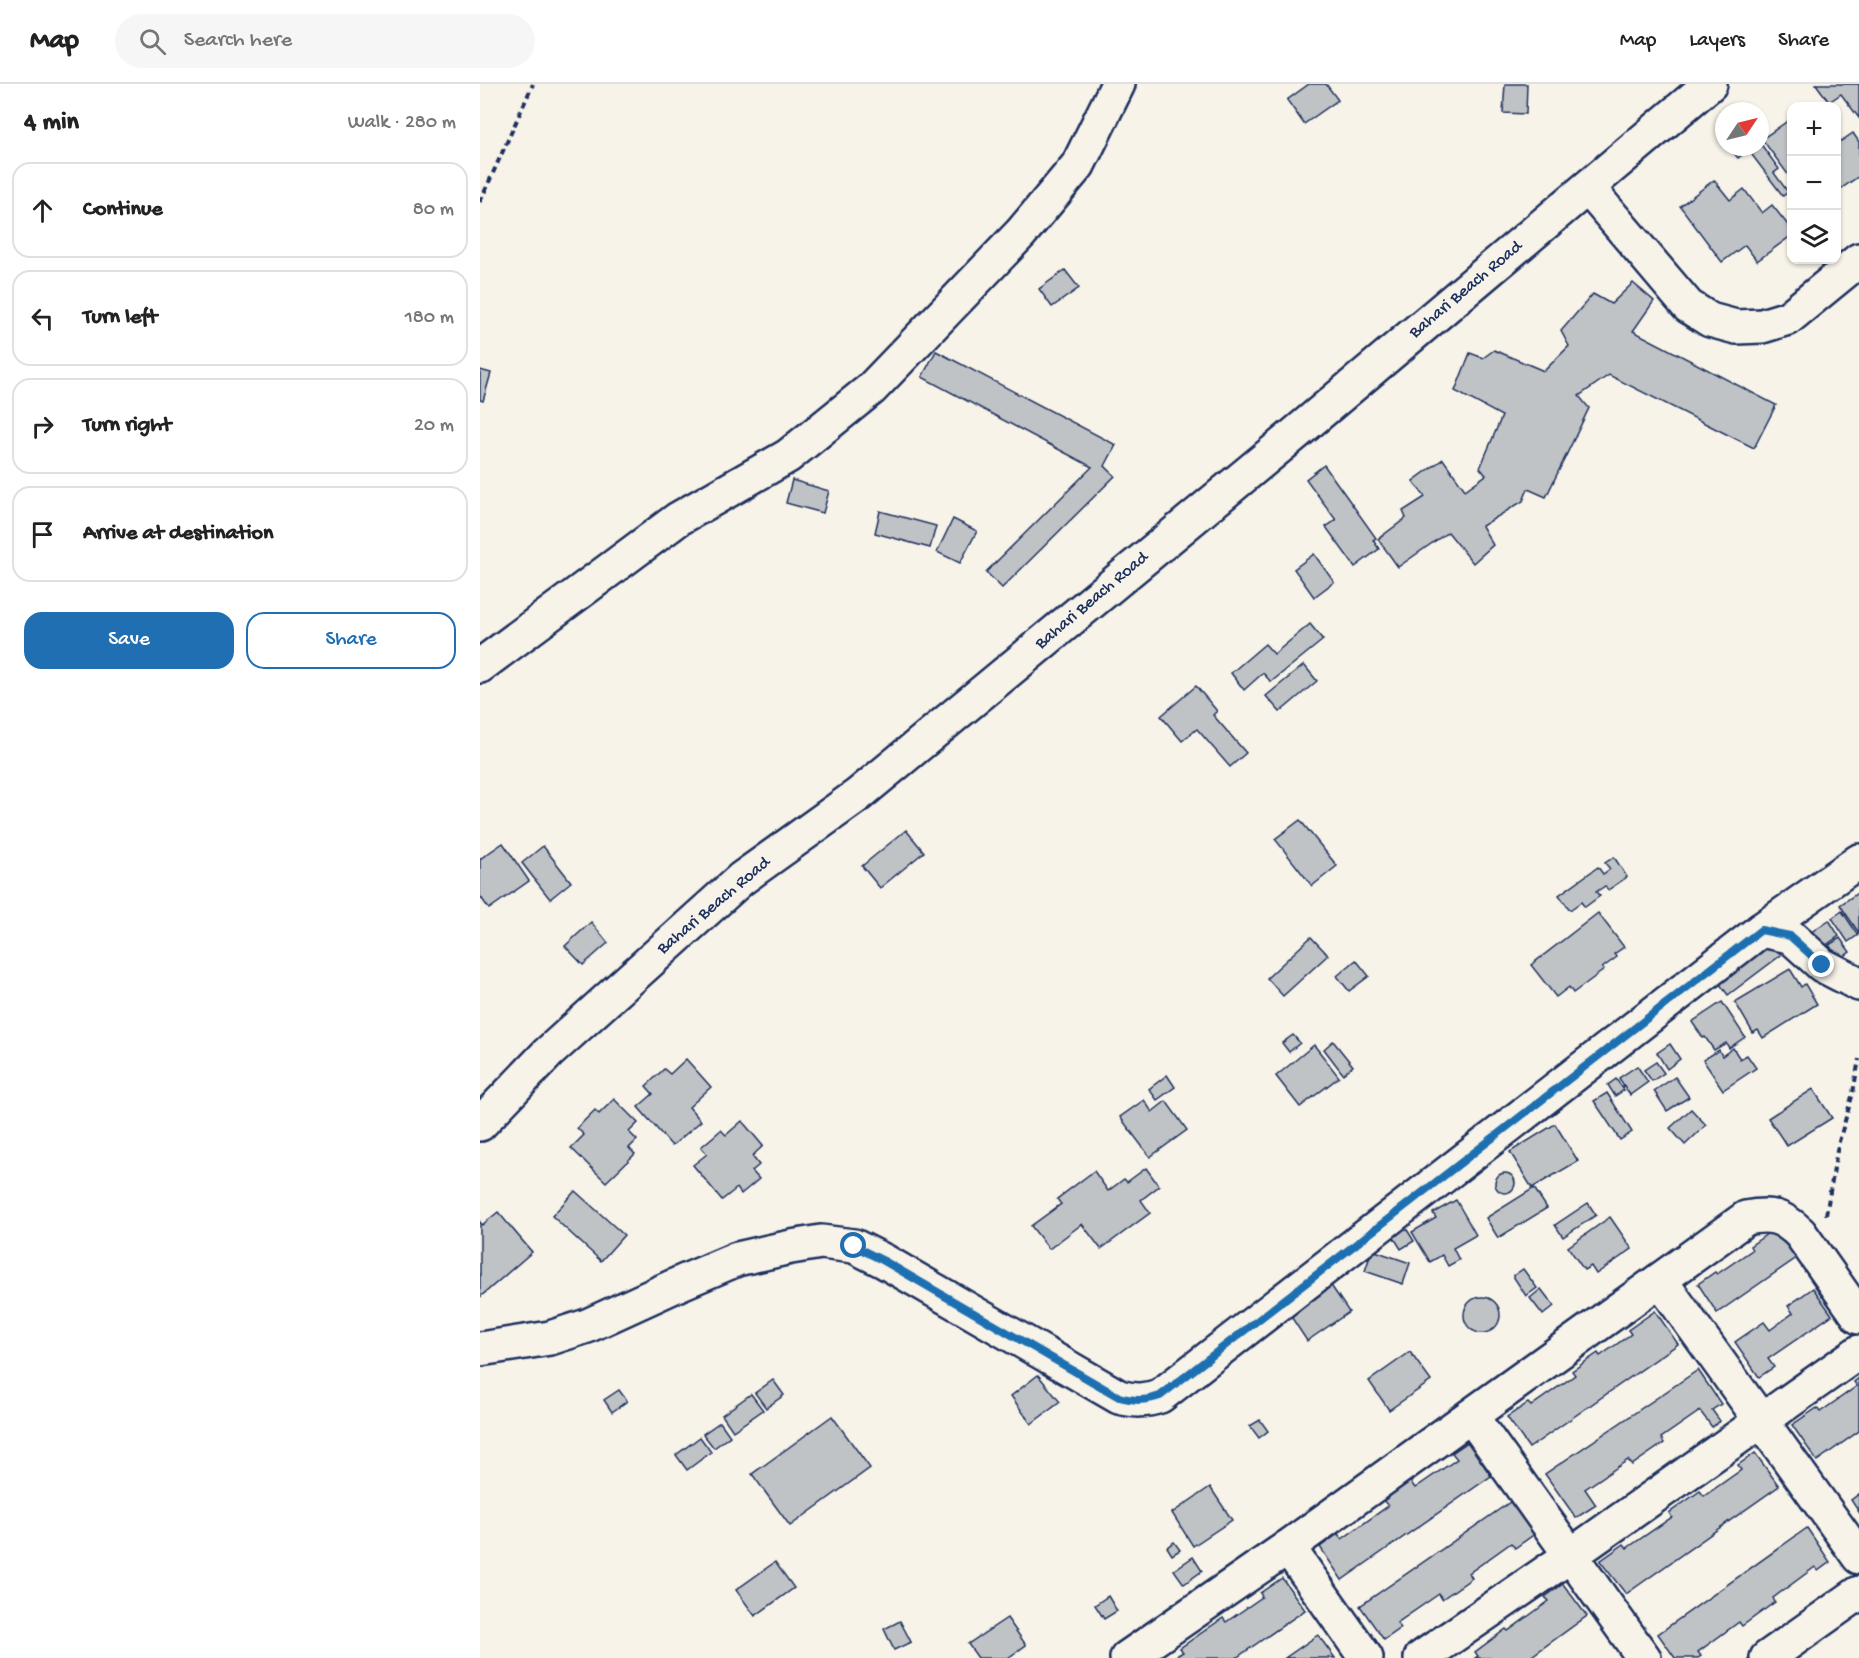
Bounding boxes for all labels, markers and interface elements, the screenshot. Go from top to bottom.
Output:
search box [115,14,535,68]
text: Map [30,25,79,58]
icon: search [136,25,169,58]
text: Search here [184,28,292,54]
text: Map [1620,29,1656,54]
text: Layers [1689,29,1745,54]
text: Share [1778,29,1829,54]
north arrow [1715,102,1769,156]
map controls [1787,102,1841,264]
button: + [1787,102,1841,156]
text: 4 min [24,108,79,139]
text: Walk · 280 m [348,112,456,135]
button: − [1787,156,1841,210]
icon: ahead [26,194,59,227]
text: Continue [83,197,163,223]
text: 80 m [413,199,454,222]
button: layers [1787,210,1841,264]
street label: Bahari Beach Road [1404,236,1528,344]
icon: left [26,302,59,335]
text: Turn left [83,305,157,331]
text: 180 m [405,307,454,330]
icon: right [26,410,59,443]
text: Turn right [83,413,171,439]
text: 20 m [414,415,454,438]
icon: arrive [26,518,59,551]
text: Arrive at destination [83,521,273,547]
street label: Bahari Beach Road [1030,547,1154,655]
button: Save [24,612,234,669]
button: Share [246,612,456,669]
street label: Bahari Beach Road [652,852,776,960]
route end [1808,951,1834,977]
route start [840,1232,866,1258]

